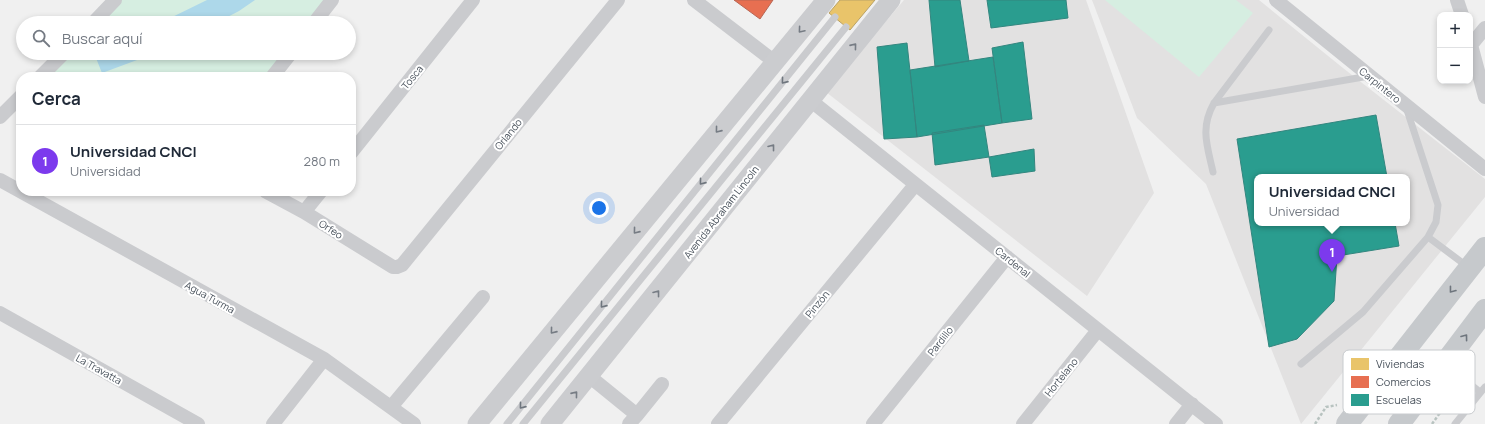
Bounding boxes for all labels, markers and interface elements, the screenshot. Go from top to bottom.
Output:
map controls [1437,12,1473,84]
button: + [1437,12,1473,48]
search box [16,16,356,60]
one-way arrow [799,25,806,33]
icon: search [30,27,52,49]
text: Buscar aquí [62,28,143,49]
one-way arrow [849,43,856,50]
button: − [1437,48,1473,84]
street label: Tosca [398,62,426,92]
street label: Carpintero [1356,64,1404,106]
one-way arrow [782,76,789,83]
text: Cerca [32,87,81,110]
street label: Orlando [491,115,525,153]
one-way arrow [716,126,723,133]
text: Universidad CNCI [70,141,197,162]
one-way arrow [768,145,775,152]
text: 1 [42,152,48,170]
text: 280 m [303,152,340,170]
text: Universidad [70,162,141,180]
street label: Avenida Abraham Lincoln [680,163,762,261]
popup [1254,174,1410,226]
one-way arrow [700,177,707,184]
text: Universidad CNCI [1269,181,1395,202]
your location [589,198,609,218]
text: Universidad [1269,202,1339,220]
street label: Orfeo [316,216,346,242]
one-way arrow [633,226,640,233]
pin: 1 [1319,239,1345,272]
street label: Cardenal [992,243,1034,281]
street label: Agua Turma [183,278,237,316]
one-way arrow [1450,285,1457,292]
street label: Pinzón [802,287,832,320]
one-way arrow [652,290,659,297]
one-way arrow [601,300,608,307]
street label: Pardillo [924,323,956,359]
one-way arrow [551,327,558,334]
one-way arrow [1460,334,1467,341]
legend [1343,350,1475,414]
street label: La Travatta [74,351,124,387]
street label: Hortelano [1041,355,1081,399]
text: Viviendas [1376,356,1425,371]
text: Comercios [1376,374,1431,389]
one-way arrow [570,391,577,398]
text: Escuelas [1376,392,1422,407]
one-way arrow [519,402,526,409]

